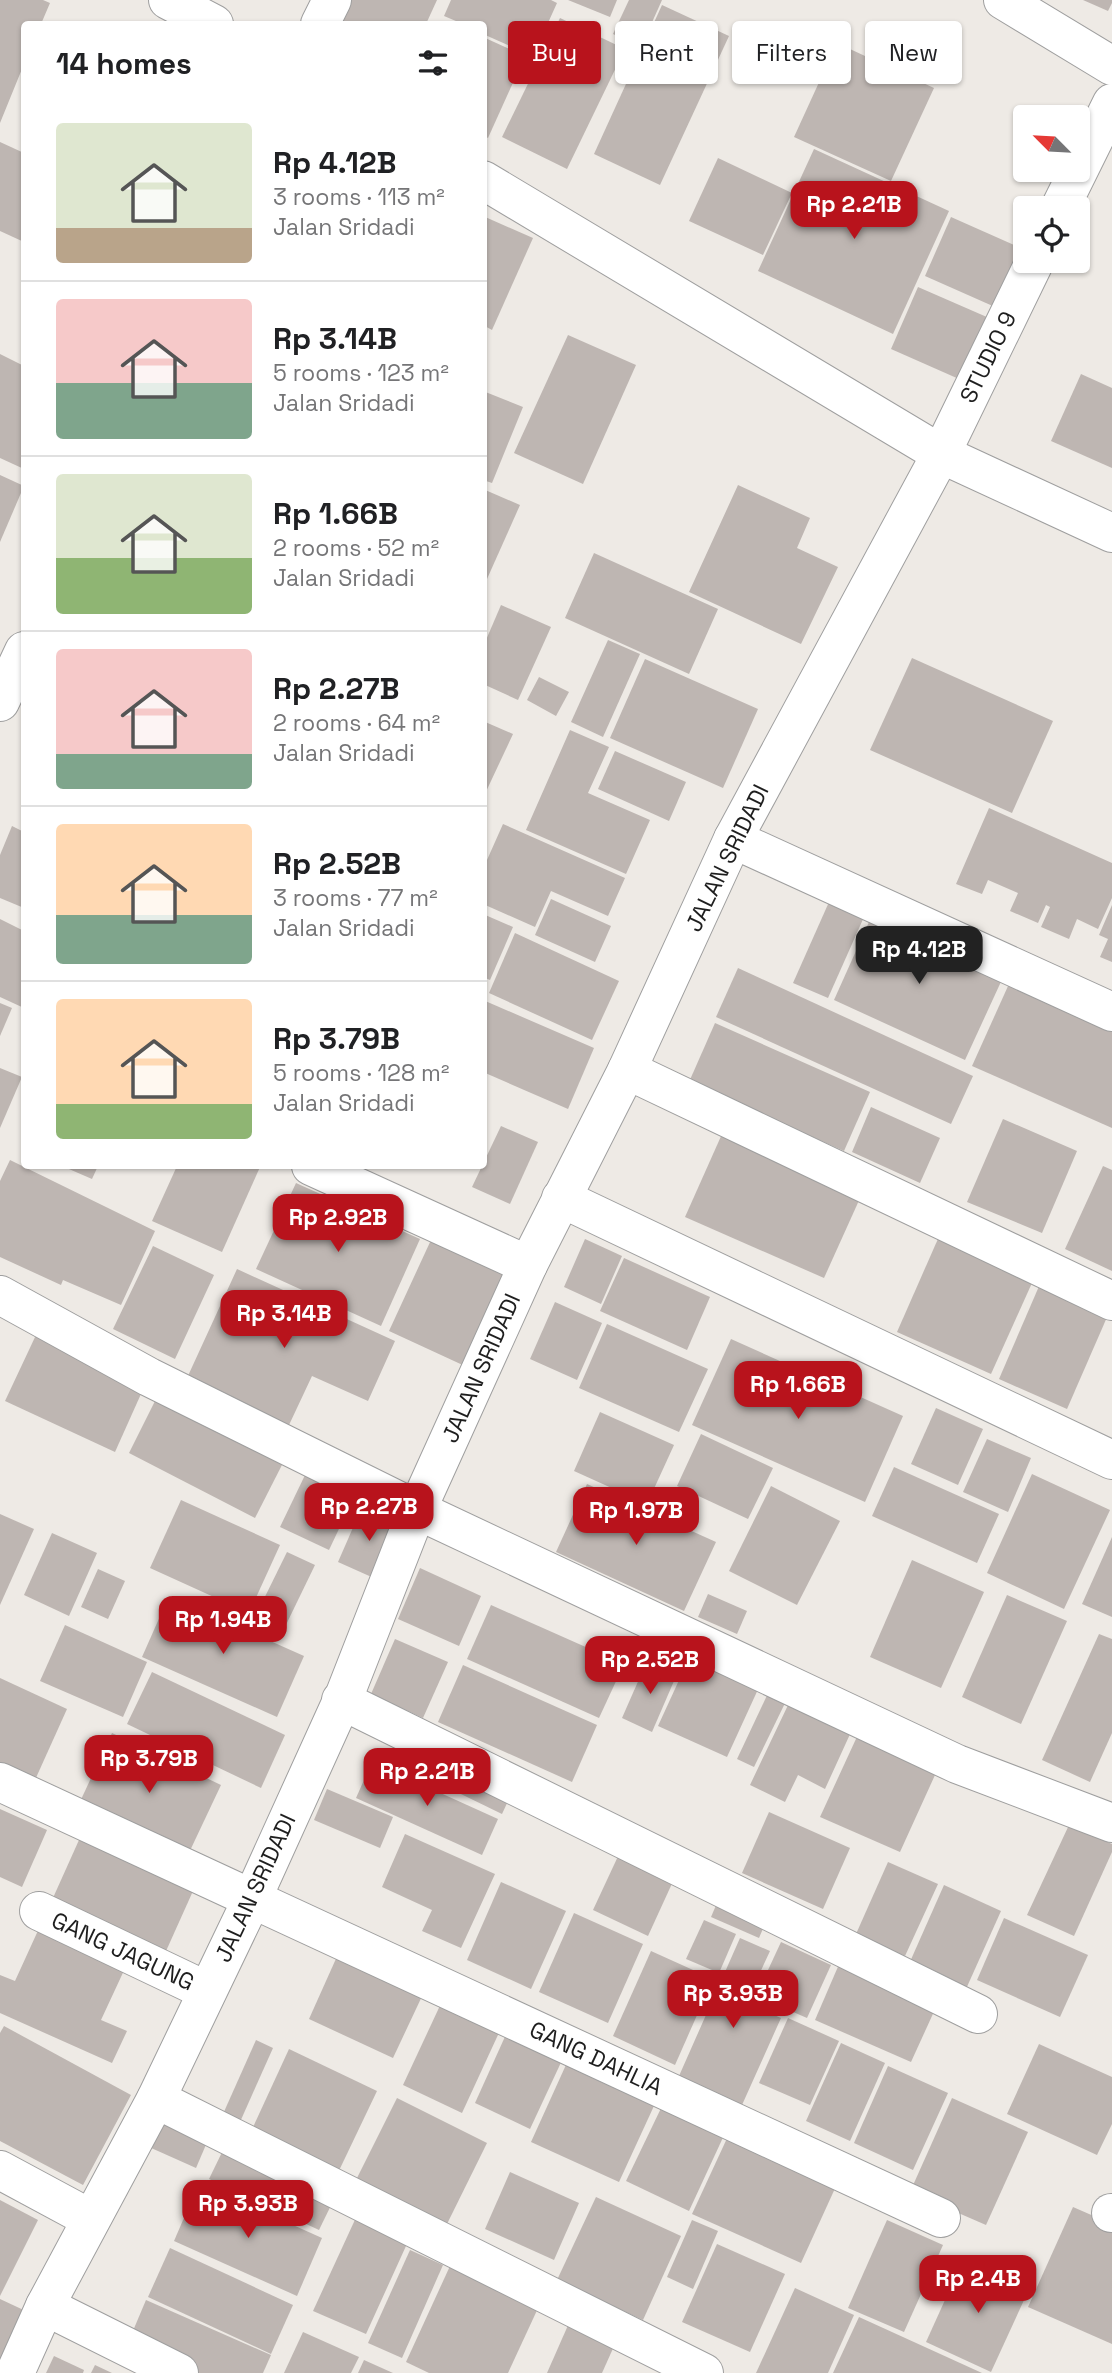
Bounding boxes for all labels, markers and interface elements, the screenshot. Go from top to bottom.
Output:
chip: Buy [508,21,601,84]
chip: Rent [615,21,718,84]
chip: Filters [732,21,851,84]
chip: New [865,21,962,84]
text: 14 homes [56,44,192,83]
icon: filters [414,44,452,82]
north arrow [1013,105,1090,182]
map controls [1013,105,1090,273]
text: Rp 4.12B [273,143,396,182]
icon: home [112,151,196,235]
text: 3 rooms · 113 m² [273,182,445,212]
pin: Rp 2.21B [782,182,926,241]
text: Rp 2.21B [807,189,901,219]
button: locate [1013,196,1090,273]
text: Jalan Sridadi [273,212,415,242]
street label: STUDIO 9 [953,306,1023,408]
text: Rp 3.14B [273,319,397,358]
icon: home [112,327,196,411]
text: 5 rooms · 123 m² [273,358,449,388]
text: Jalan Sridadi [273,388,415,418]
text: Rp 1.66B [273,494,398,533]
icon: home [112,502,196,586]
text: 2 rooms · 52 m² [273,533,439,563]
text: Jalan Sridadi [273,563,415,593]
text: Rp 2.27B [273,669,400,708]
icon: home [112,677,196,761]
text: 2 rooms · 64 m² [273,708,440,738]
text: Jalan Sridadi [273,738,415,768]
street label: JALAN SRIDADI [678,779,776,937]
text: Rp 2.52B [273,844,401,883]
icon: home [112,852,196,936]
text: 3 rooms · 77 m² [273,883,438,913]
text: Jalan Sridadi [273,913,415,943]
pin: Rp 4.12B [847,926,991,986]
text: Rp 4.12B [872,934,966,964]
text: Rp 3.79B [273,1019,400,1058]
icon: home [112,1027,196,1111]
text: 5 rooms · 128 m² [273,1058,449,1088]
text: Jalan Sridadi [273,1088,415,1118]
pin: Rp 2.92B [266,1194,410,1254]
text: Rp 2.92B [289,1202,387,1232]
street label: JALAN SRIDADI [435,1289,527,1447]
pin: Rp 3.14B [212,1290,356,1350]
text: Rp 3.14B [237,1298,332,1328]
pin: Rp 1.66B [726,1362,870,1421]
text: Rp 1.66B [750,1369,846,1399]
pin: Rp 2.27B [297,1484,441,1543]
pin: Rp 1.97B [564,1488,708,1547]
text: Rp 2.27B [320,1491,418,1521]
text: Rp 1.97B [589,1495,683,1525]
pin: Rp 1.94B [151,1596,295,1656]
text: Rp 1.94B [175,1604,271,1634]
pin: Rp 2.52B [578,1636,722,1696]
text: Rp 2.52B [601,1644,699,1674]
pin: Rp 3.79B [77,1736,221,1795]
text: Rp 3.79B [100,1743,198,1773]
pin: Rp 2.21B [355,1748,499,1808]
text: Rp 2.21B [380,1756,474,1786]
street label: JALAN SRIDADI [208,1809,302,1967]
street label: GANG JAGUNG [47,1905,199,1997]
pin: Rp 3.93B [661,1970,805,2030]
text: Rp 3.93B [683,1978,783,2008]
street label: GANG DAHLIA [525,2014,667,2102]
pin: Rp 3.93B [176,2180,320,2240]
text: Rp 3.93B [198,2188,298,2218]
pin: Rp 2.4B [913,2256,1043,2315]
text: Rp 2.4B [935,2263,1021,2293]

